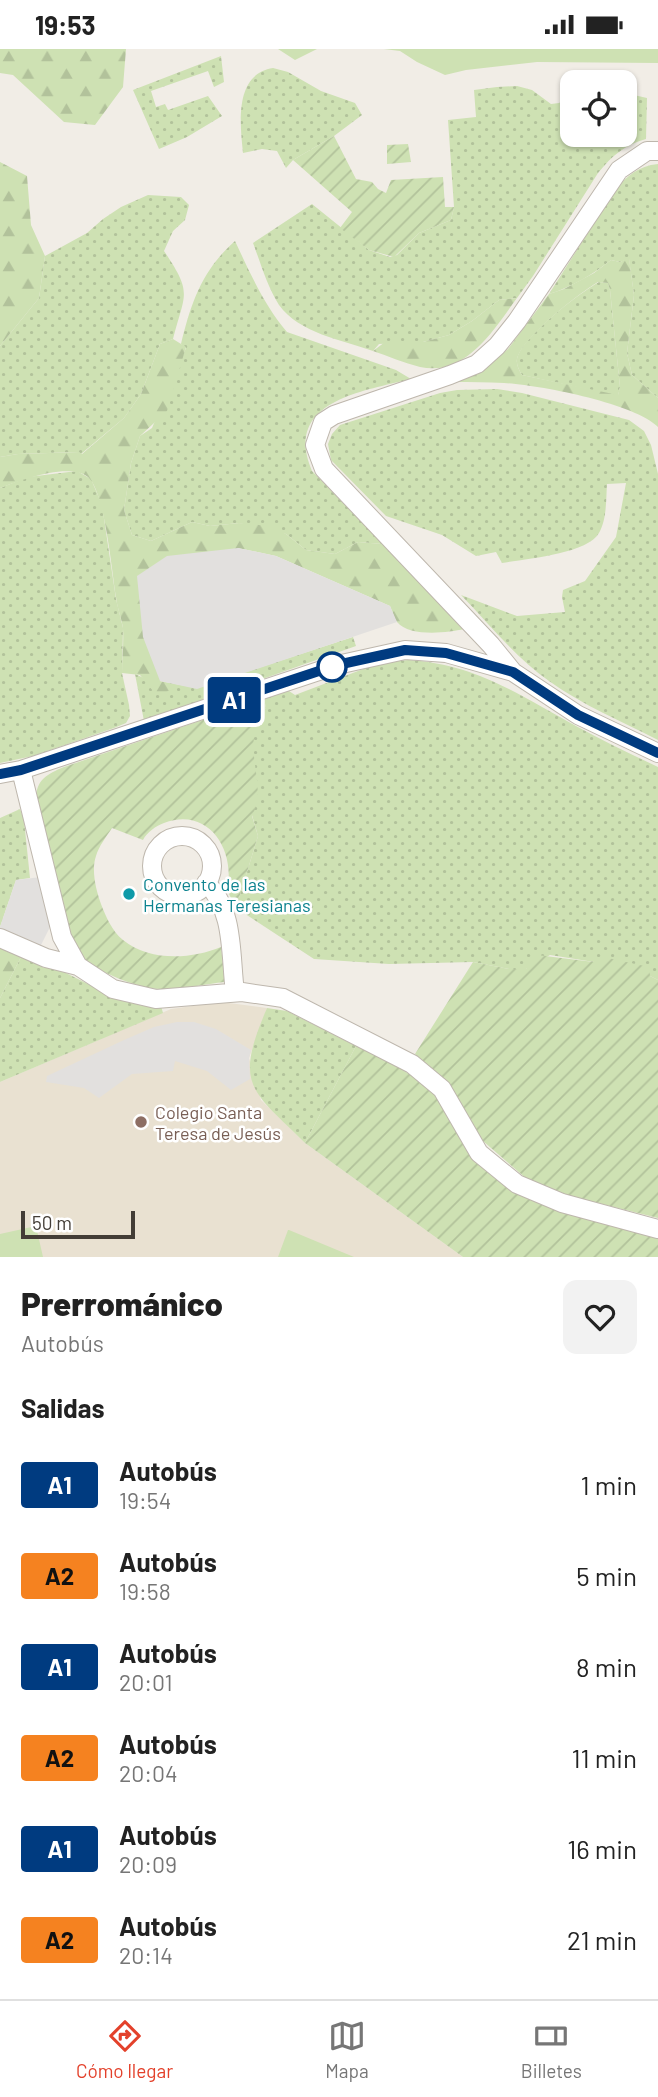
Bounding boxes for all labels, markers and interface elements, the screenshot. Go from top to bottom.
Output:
text: 19:53 [35,9,96,40]
map controls [560,70,637,147]
button: locate [560,70,637,147]
unlabelled marker [317,652,347,682]
line badge: A1 [202,677,266,723]
text: A1 [222,685,246,714]
place label: Convento de las Hermanas Teresianas [143,873,311,916]
marker: Convento de las Hermanas Teresianas [121,886,137,902]
place label: Colegio Santa Teresa de Jesús [155,1101,281,1144]
marker: Colegio Santa Teresa de Jesús [133,1114,149,1130]
scale bar [21,1208,135,1240]
text: 50 m [32,1211,72,1234]
button: heart [563,1280,637,1354]
text: Prerrománico [21,1283,223,1323]
text: Autobús [21,1329,104,1357]
text: Salidas [21,1392,105,1423]
text: Autobús [119,1455,217,1486]
text: 1 min [581,1469,637,1500]
text: A1 [47,1470,72,1499]
text: 19:54 [119,1486,171,1514]
text: Autobús [119,1546,217,1577]
text: 5 min [576,1560,637,1591]
text: A2 [45,1561,74,1590]
text: 19:58 [119,1577,171,1605]
text: Autobús [119,1637,217,1668]
text: 8 min [576,1651,637,1682]
text: A1 [47,1652,72,1681]
text: 20:01 [119,1668,173,1696]
text: Autobús [119,1728,217,1759]
text: 11 min [571,1742,637,1773]
text: A2 [45,1743,74,1772]
text: 20:04 [119,1759,178,1787]
text: Autobús [119,1819,217,1850]
text: 16 min [567,1833,637,1864]
text: A1 [47,1834,72,1863]
text: 20:09 [119,1850,177,1878]
text: Autobús [119,1910,217,1941]
text: 21 min [567,1924,637,1955]
text: A2 [45,1925,74,1954]
text: 20:14 [119,1941,173,1969]
tab: Cómo llegar [76,2017,173,2082]
tab: Mapa [325,2017,369,2082]
tab: Billetes [521,2017,582,2082]

